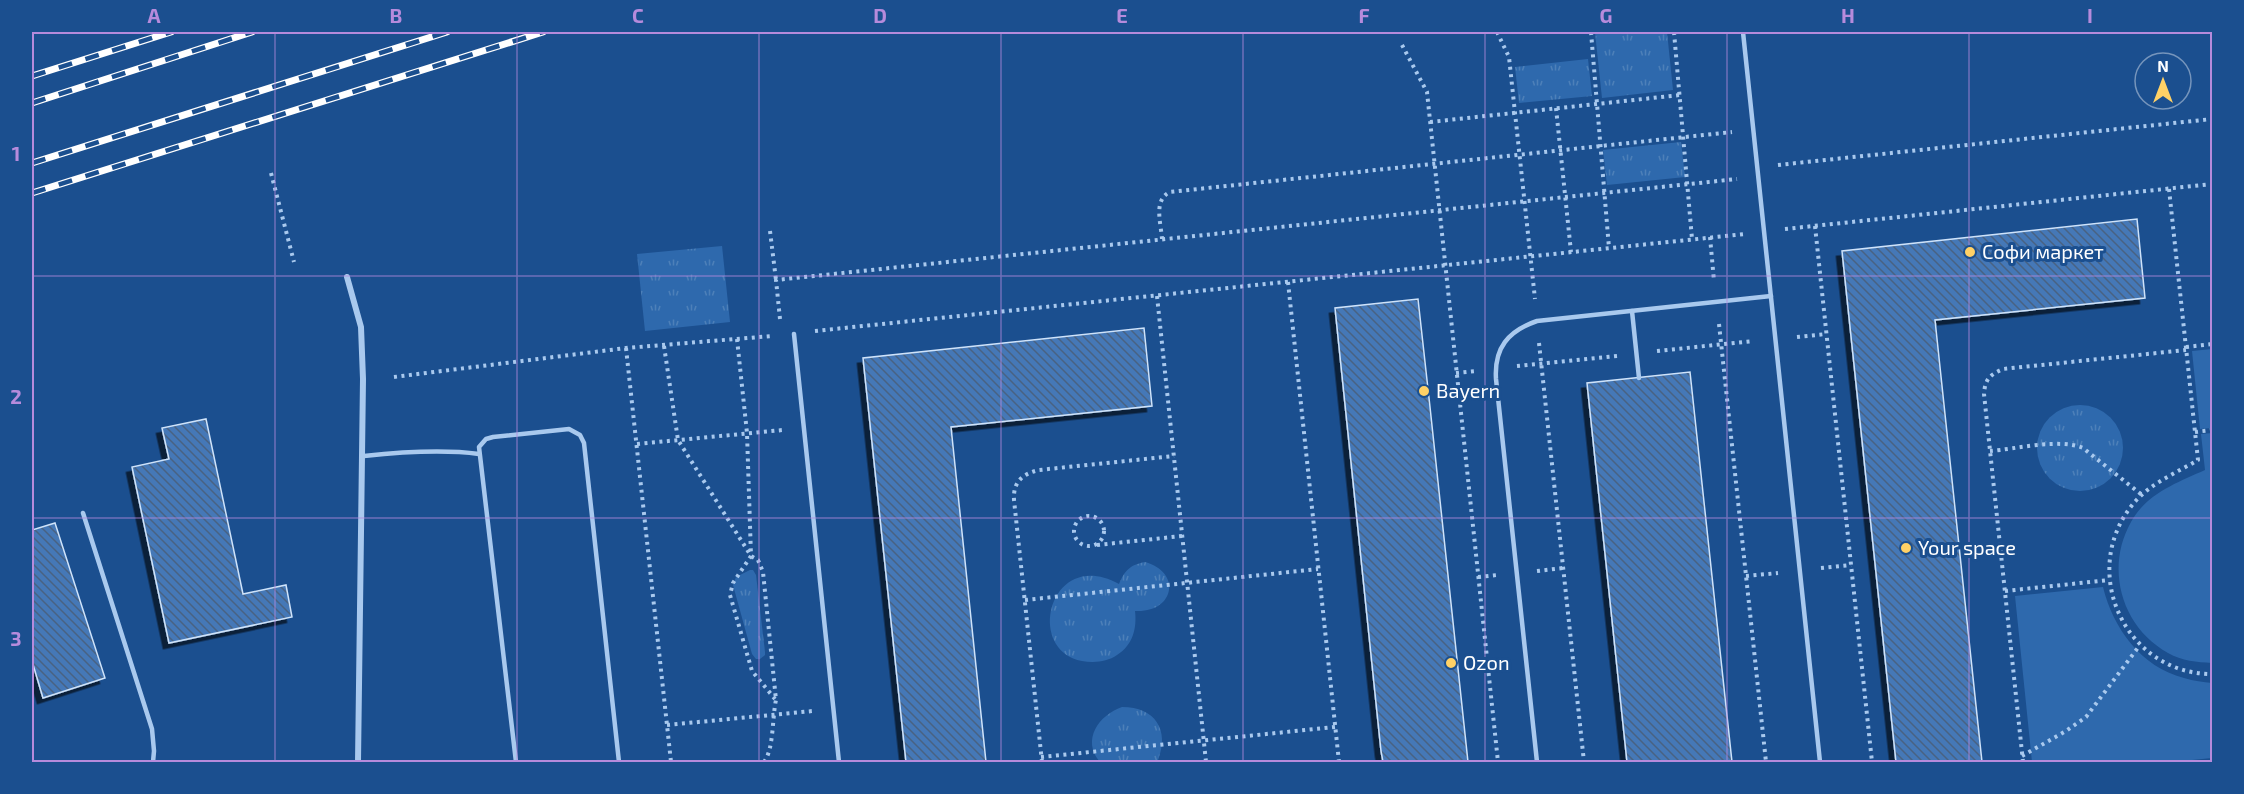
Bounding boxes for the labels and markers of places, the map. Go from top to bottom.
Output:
place label: Софи маркет [1982,239,2104,263]
marker: Софи маркет [1963,245,1977,259]
place label: Bayern [1436,378,1500,402]
marker: Bayern [1417,384,1431,398]
place label: Your space [1918,535,2016,559]
marker: Your space [1899,541,1913,555]
place label: Ozon [1463,650,1510,674]
marker: Ozon [1444,656,1458,670]

